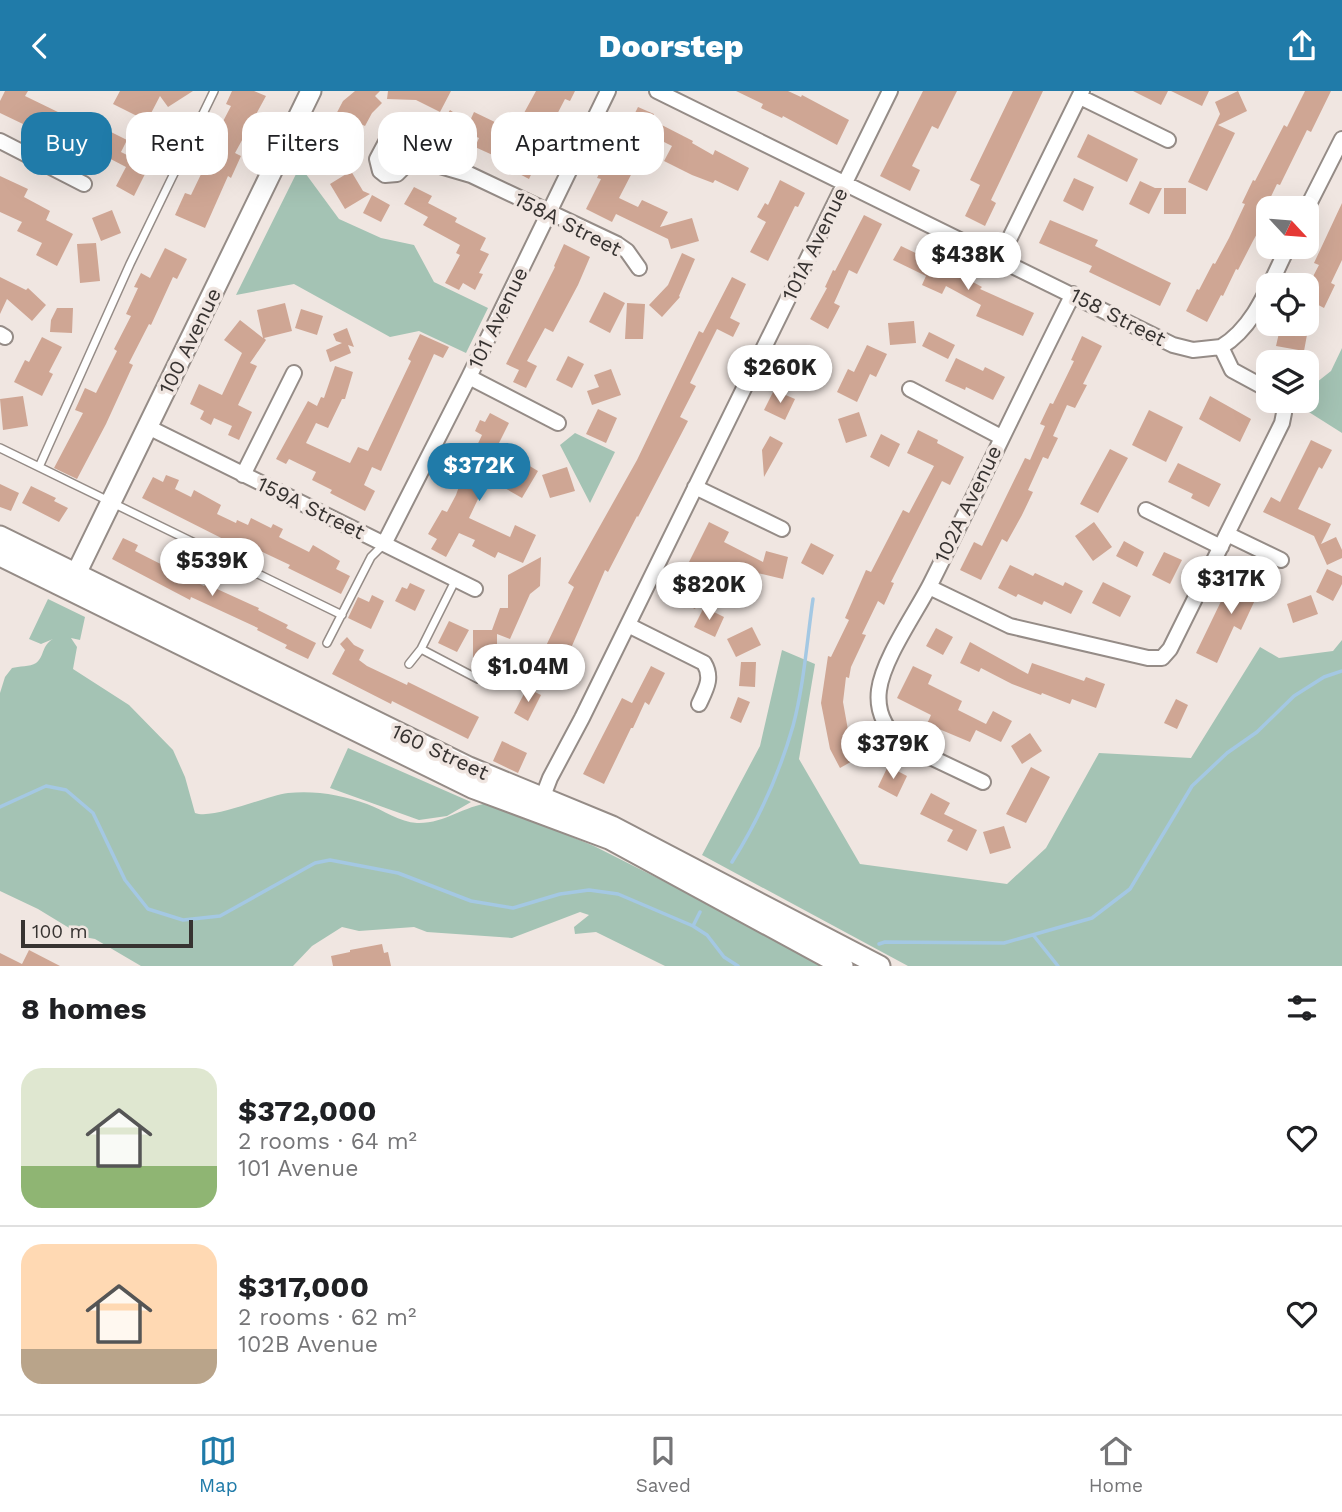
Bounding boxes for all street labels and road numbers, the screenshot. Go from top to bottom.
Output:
street label: 101A Avenue [776,183,853,305]
street label: 158A Street [511,186,626,261]
street label: 101 Avenue [462,263,533,373]
street label: 158 Street [1066,282,1170,351]
street label: 100 Avenue [153,284,226,398]
street label: 102A Avenue [928,441,1007,566]
street label: 159A Street [253,471,369,544]
street label: 160 Street [388,718,493,785]

